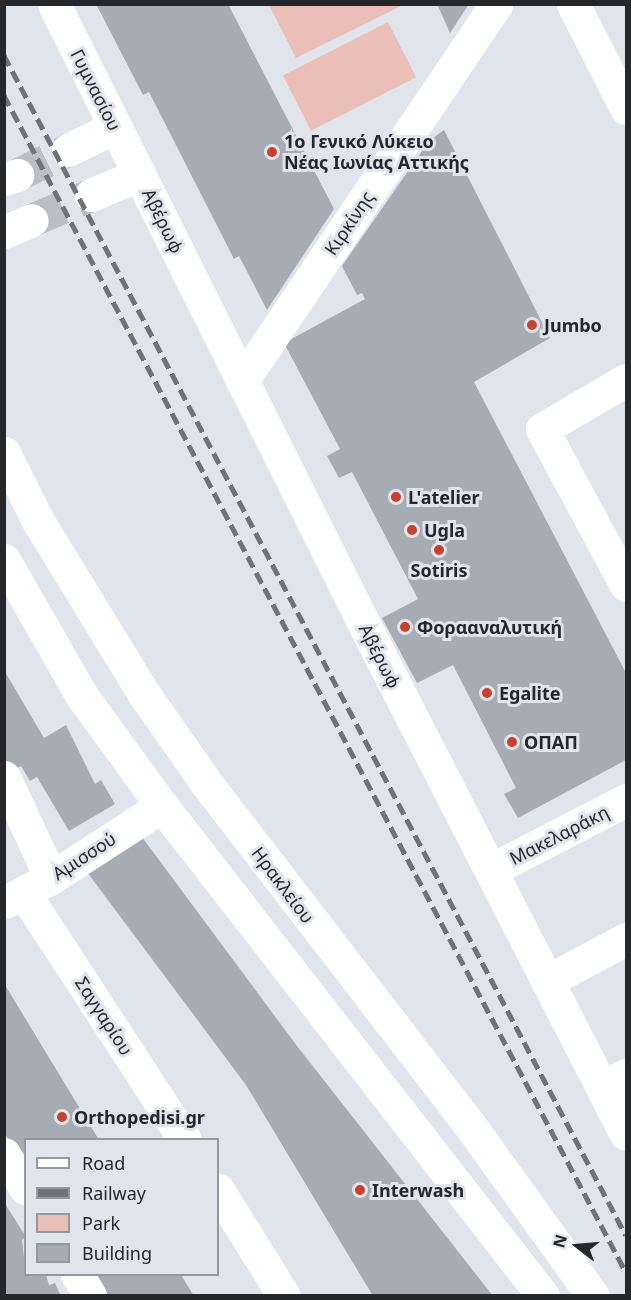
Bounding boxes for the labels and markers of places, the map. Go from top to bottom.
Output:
place label: 1ο Γενικό Λύκειο Νέας Ιωνίας Αττικής [284,131,469,174]
marker: 1ο Γενικό Λύκειο Νέας Ιωνίας Αττικής [265,145,279,159]
place label: Jumbo [544,314,602,336]
marker: Jumbo [525,318,539,332]
place label: L'atelier [408,486,480,508]
marker: L'atelier [389,490,403,504]
place label: Ugla [424,519,465,541]
marker: Ugla [405,523,419,537]
marker: Sotiris [432,543,446,557]
place label: Sotiris [411,559,467,581]
place label: Φορααναλυτική [417,616,562,638]
marker: Φορααναλυτική [398,620,412,634]
place label: Egalite [499,682,561,704]
marker: Egalite [480,686,494,700]
place label: ΟΠΑΠ [524,731,578,753]
marker: ΟΠΑΠ [505,735,519,749]
place label: Orthopedisi.gr [74,1106,205,1128]
marker: Orthopedisi.gr [55,1110,69,1124]
place label: Interwash [372,1179,464,1201]
marker: Interwash [353,1183,367,1197]

